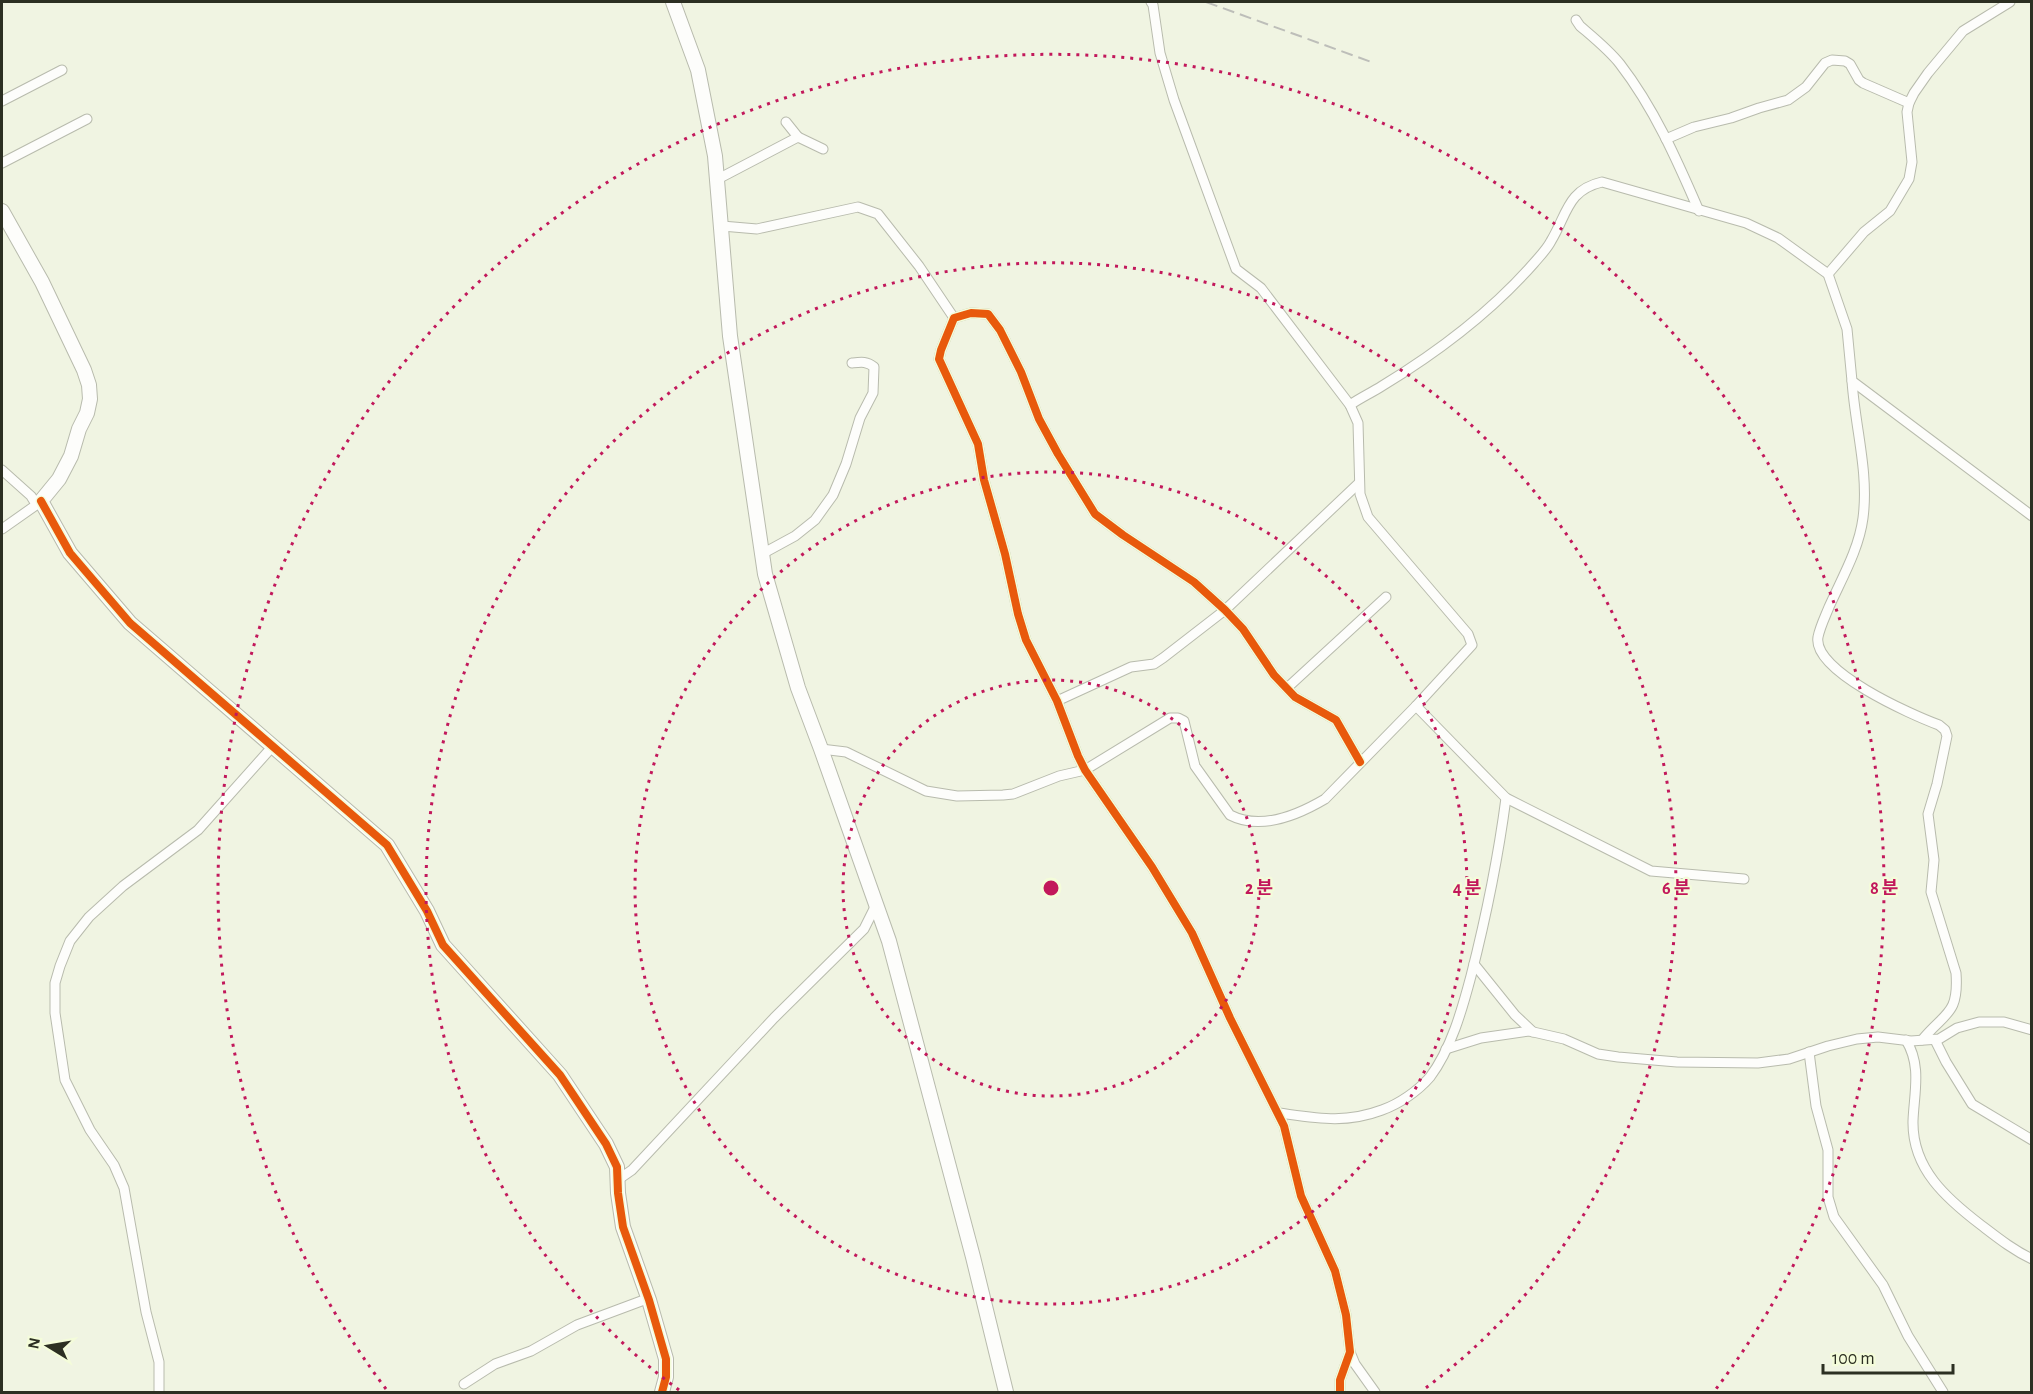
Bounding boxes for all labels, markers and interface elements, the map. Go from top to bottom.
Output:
centre of rings [1041,878,1061,898]
text: 2 분 [1245,879,1273,898]
text: 4 분 [1453,879,1482,898]
text: 6 분 [1662,879,1690,898]
text: 8 분 [1870,879,1899,898]
north arrow [18,1316,78,1376]
text: N [25,1336,43,1350]
scale bar [1823,1337,1954,1375]
text: 100 m [1832,1350,1875,1368]

